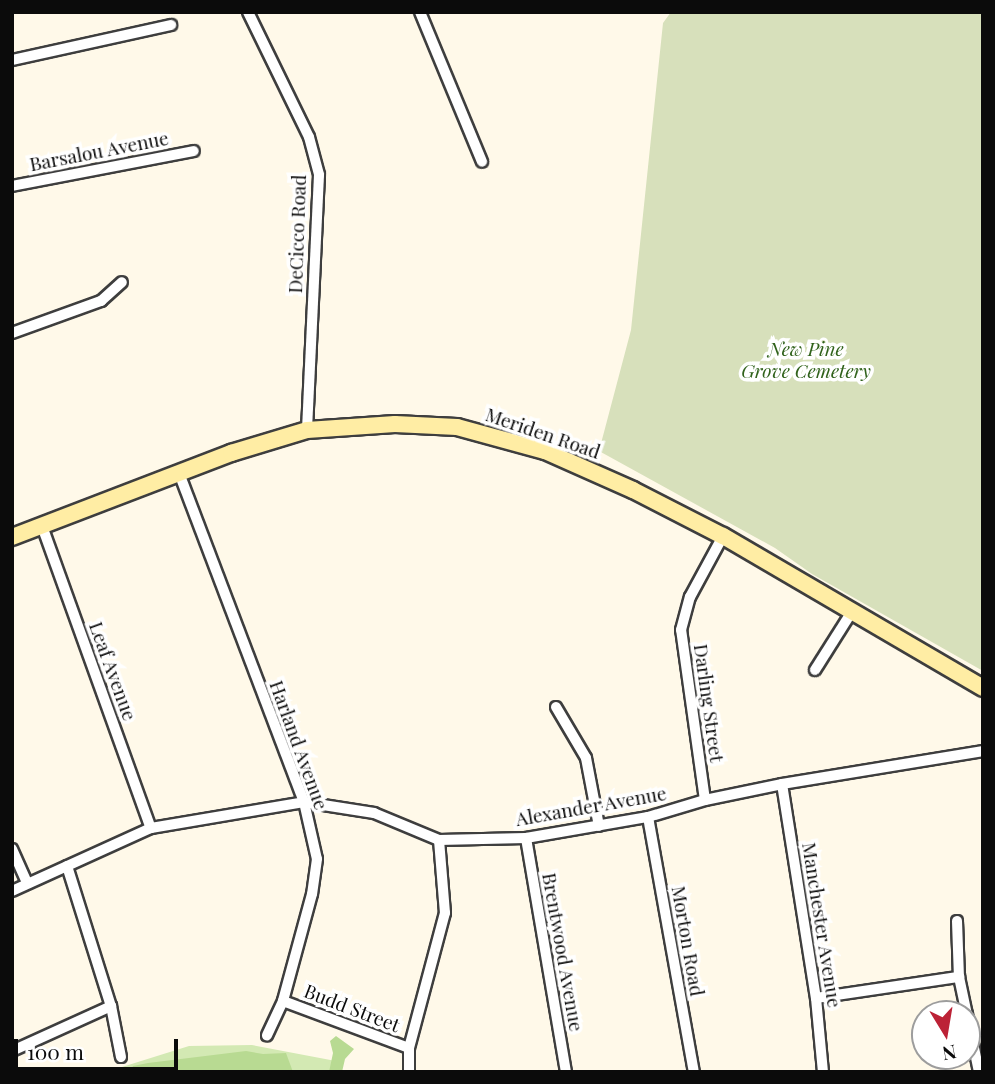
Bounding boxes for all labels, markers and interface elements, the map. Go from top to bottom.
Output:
street label: Barsalou Avenue [27,126,171,176]
street label: DeCicco Road [284,174,310,294]
park label: New Pine Grove Cemetery [741,338,871,382]
street label: Meriden Road [483,403,603,463]
street label: Leaf Avenue [85,618,141,724]
street label: Darling Street [689,642,729,764]
street label: Harland Avenue [265,677,333,813]
street label: Alexander Avenue [513,781,669,831]
street label: Manchester Avenue [798,840,846,1010]
street label: Brentwood Avenue [538,871,588,1033]
street label: Morton Road [667,884,709,998]
street label: Budd Street [301,979,403,1037]
north arrow [911,1000,981,1070]
scale bar [18,1024,182,1068]
text: 100 m [27,1037,84,1065]
text: N [940,1040,959,1068]

